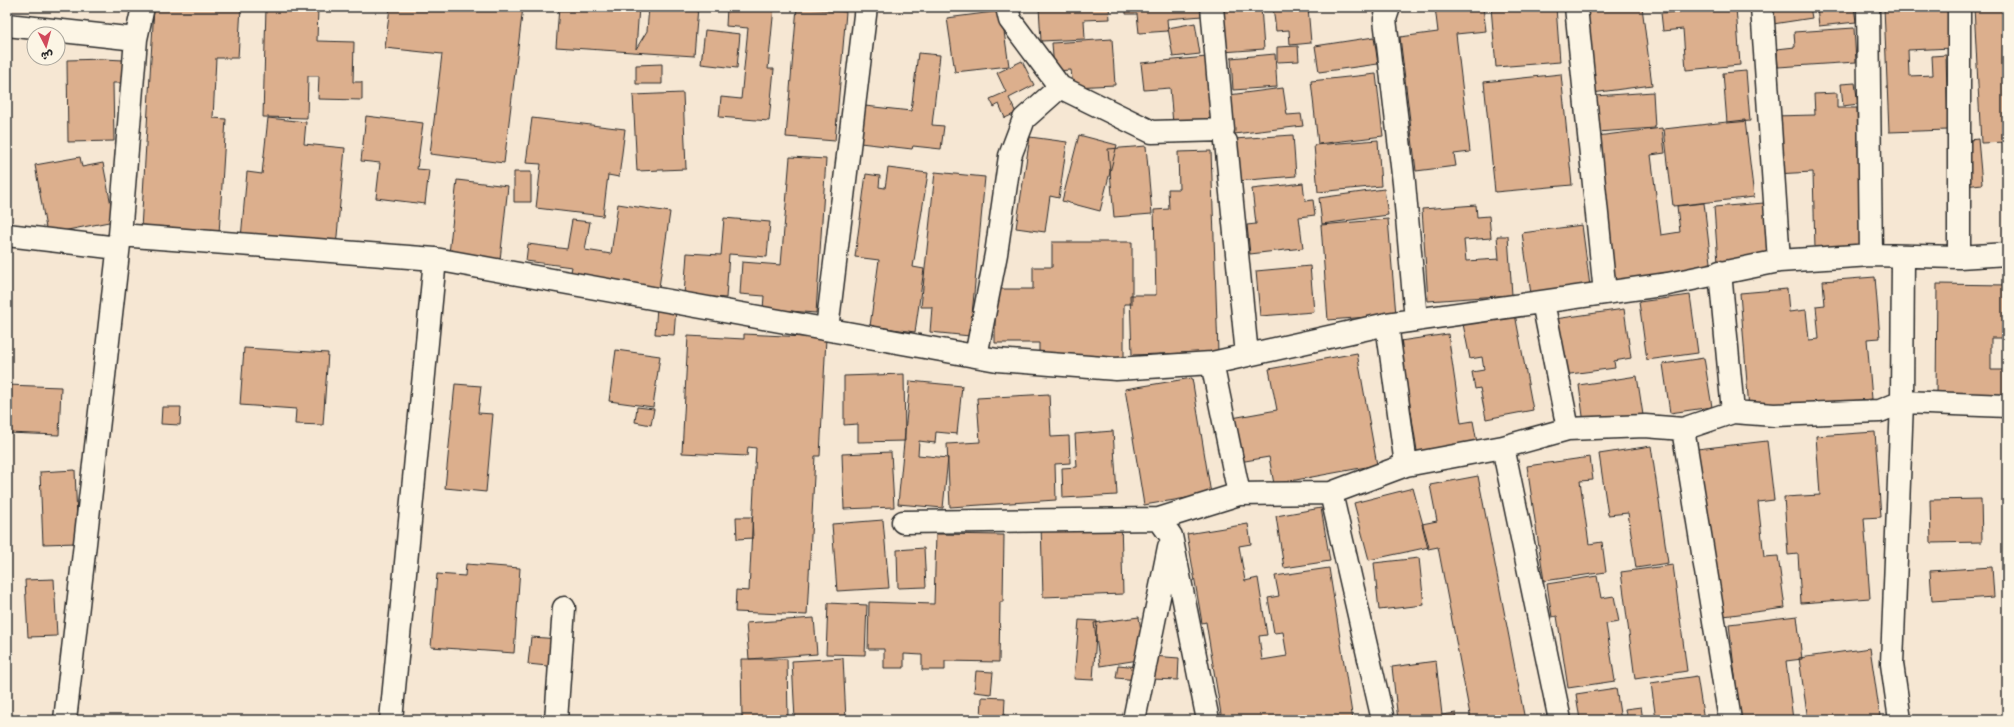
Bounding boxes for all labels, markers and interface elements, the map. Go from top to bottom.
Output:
north arrow [26,26,66,66]
text: ش [40,48,54,63]

